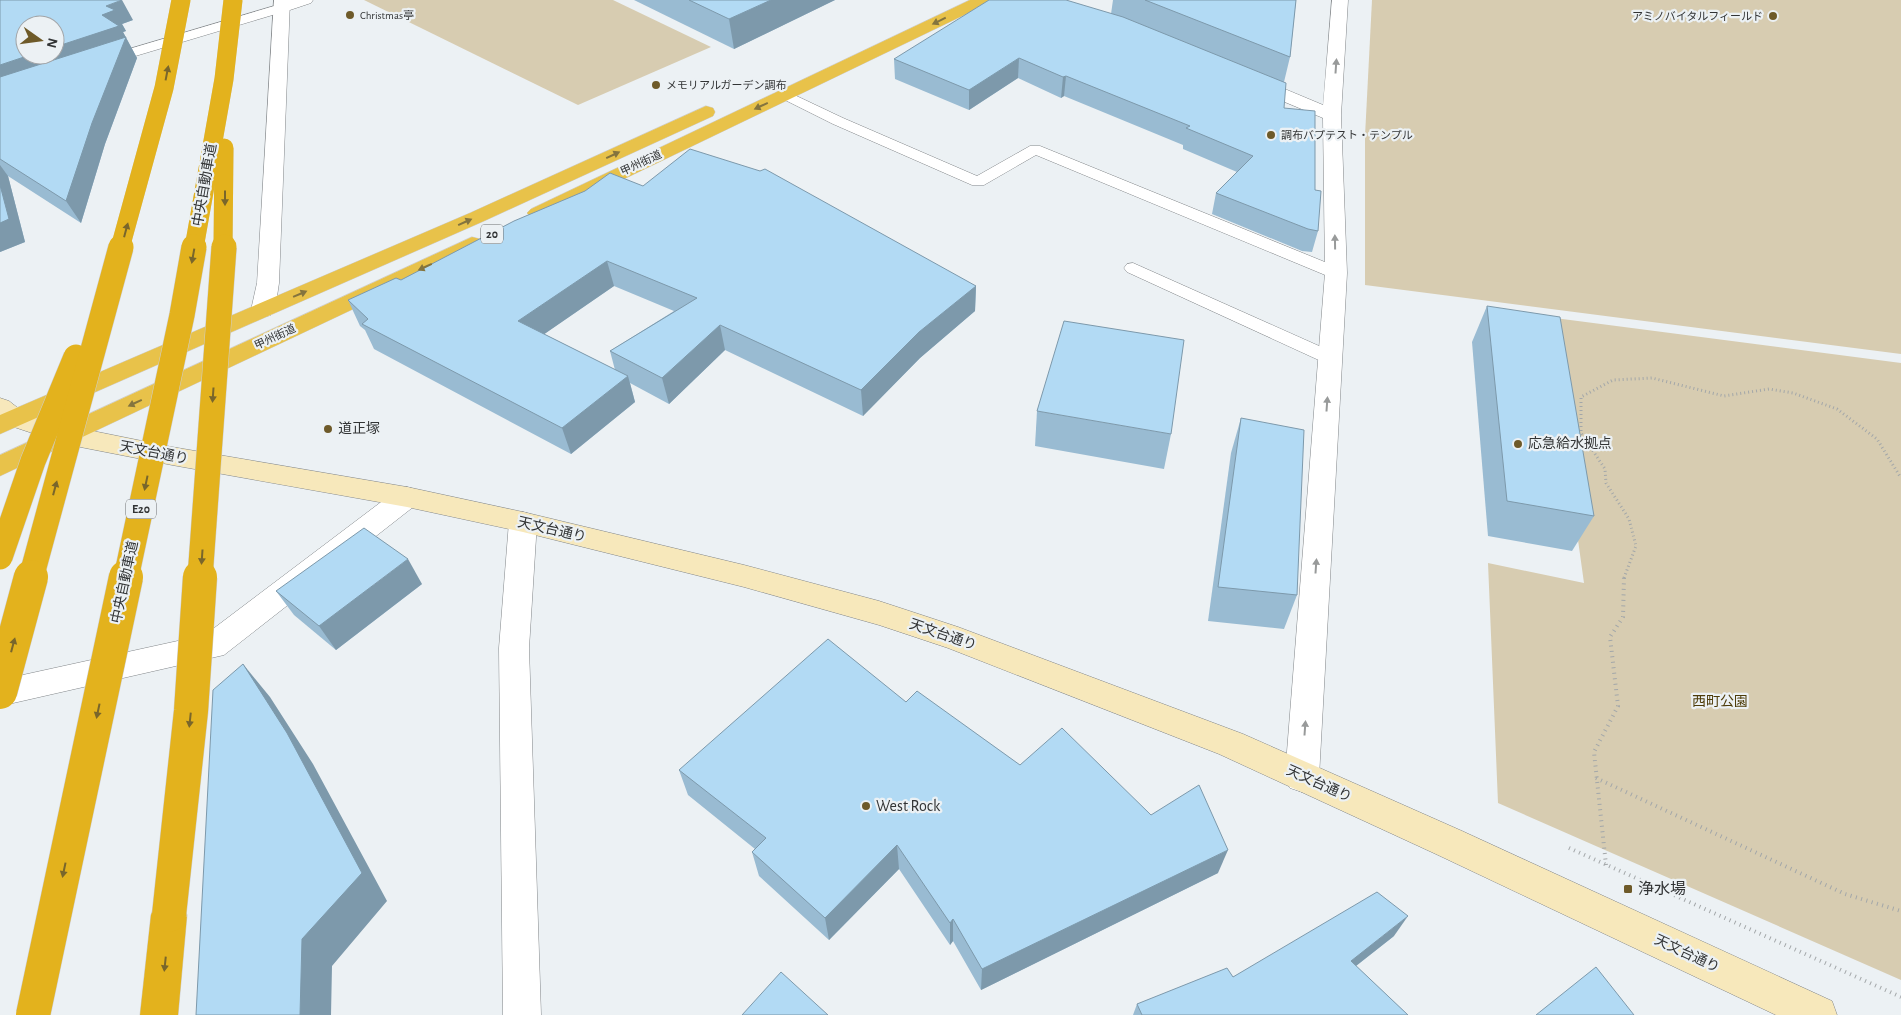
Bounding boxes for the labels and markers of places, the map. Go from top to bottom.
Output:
marker: Christmas亭 [344,9,356,21]
place label: Christmas亭 [360,10,414,21]
place label: アミノバイタルフィールド [1632,10,1763,22]
marker: アミノバイタルフィールド [1767,10,1779,22]
marker: メモリアルガーデン調布 [650,79,662,91]
place label: メモリアルガーデン調布 [666,79,787,91]
marker: 調布バプテスト・テンプル [1265,129,1277,141]
place label: 調布バプテスト・テンプル [1281,129,1413,141]
place label: 道正塚 [338,421,380,436]
marker: 道正塚 [322,423,334,435]
place label: 応急給水拠点 [1528,435,1612,451]
marker: 応急給水拠点 [1512,438,1524,450]
place label: West Rock [876,798,941,814]
marker: West Rock [860,800,872,812]
place label: 浄水場 [1638,880,1686,897]
marker: 浄水場 [1622,883,1634,895]

